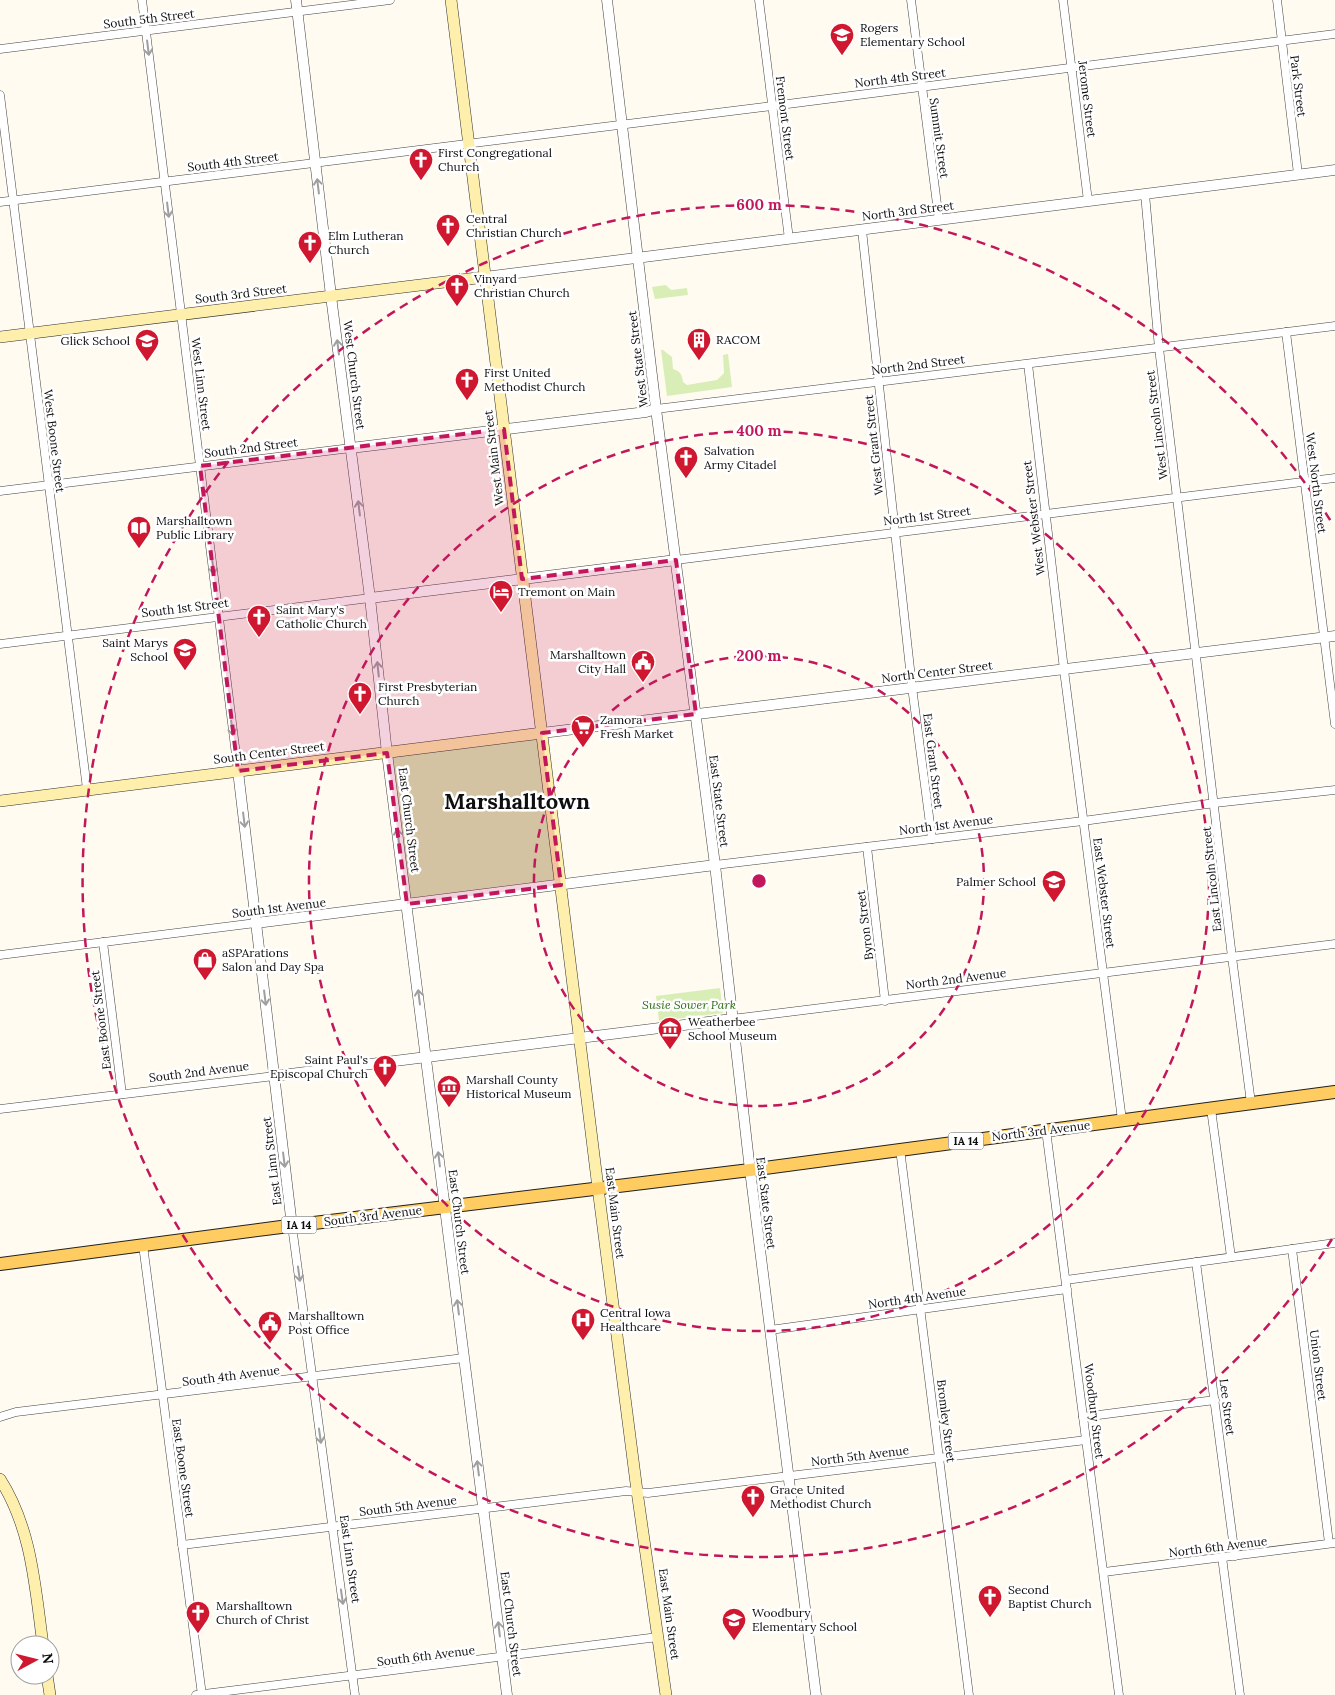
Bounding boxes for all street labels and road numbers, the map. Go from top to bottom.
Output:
street label: South 5th Street [103,5,196,32]
street label: Park Street [1287,54,1310,118]
street label: Jerome Street [1075,59,1100,139]
street label: North 4th Street [853,64,947,91]
street label: Fremont Street [773,75,798,161]
street label: Summit Street [926,97,953,179]
street label: South 4th Street [187,148,280,175]
street label: North 3rd Street [861,197,955,224]
street label: South 3rd Street [194,280,288,307]
street label: West State Street [624,310,651,408]
street label: West Church Street [340,319,369,431]
street label: West Linn Street [188,337,215,432]
street label: North 2nd Street [870,351,966,378]
street label: West Lincoln Street [1142,369,1171,481]
street label: West Boone Street [41,389,68,494]
street label: West Grant Street [861,394,886,496]
street label: West Main Street [480,409,507,507]
street label: West North Street [1303,432,1330,535]
street label: South 2nd Street [203,434,299,461]
street label: West Webster Street [1019,460,1048,576]
street label: North 1st Street [882,503,972,528]
street label: South 1st Street [140,595,230,620]
street label: North Center Street [880,657,994,686]
street label: East Grant Street [920,712,947,810]
street label: South Center Street [213,738,326,767]
street label: East State Street [706,754,733,848]
street label: East Church Street [396,767,423,874]
street label: North 1st Avenue [898,811,994,838]
street label: East Lincoln Street [1198,825,1224,932]
street label: East Webster Street [1090,837,1119,949]
street label: Byron Street [853,889,876,961]
street label: South 1st Avenue [231,894,327,921]
street label: North 2nd Avenue [905,965,1008,992]
street label: East Boone Street [87,969,114,1070]
street label: South 2nd Avenue [148,1058,250,1085]
street label: East Linn Street [259,1116,284,1206]
street label: North 3rd Avenue [991,1117,1092,1144]
road number: IA 14 [948,1132,984,1150]
street label: East State Street [753,1156,780,1250]
street label: East Main Street [602,1166,629,1260]
street label: East Church Street [446,1169,473,1276]
street label: South 3rd Avenue [323,1202,423,1229]
road number: IA 14 [282,1216,316,1234]
street label: North 4th Avenue [867,1283,967,1312]
street label: Union Street [1307,1329,1330,1402]
street label: South 4th Avenue [181,1362,281,1389]
street label: Woodbury Street [1081,1363,1108,1460]
street label: Lee Street [1217,1378,1238,1437]
street label: Bromley Street [934,1379,959,1464]
street label: East Boone Street [169,1418,198,1519]
street label: North 5th Avenue [810,1442,910,1469]
street label: South 5th Avenue [358,1492,458,1519]
street label: East Linn Street [337,1514,364,1604]
street label: North 6th Avenue [1168,1533,1268,1560]
street label: East Main Street [656,1567,683,1661]
street label: East Church Street [498,1571,525,1678]
street label: South 6th Avenue [376,1642,476,1669]

